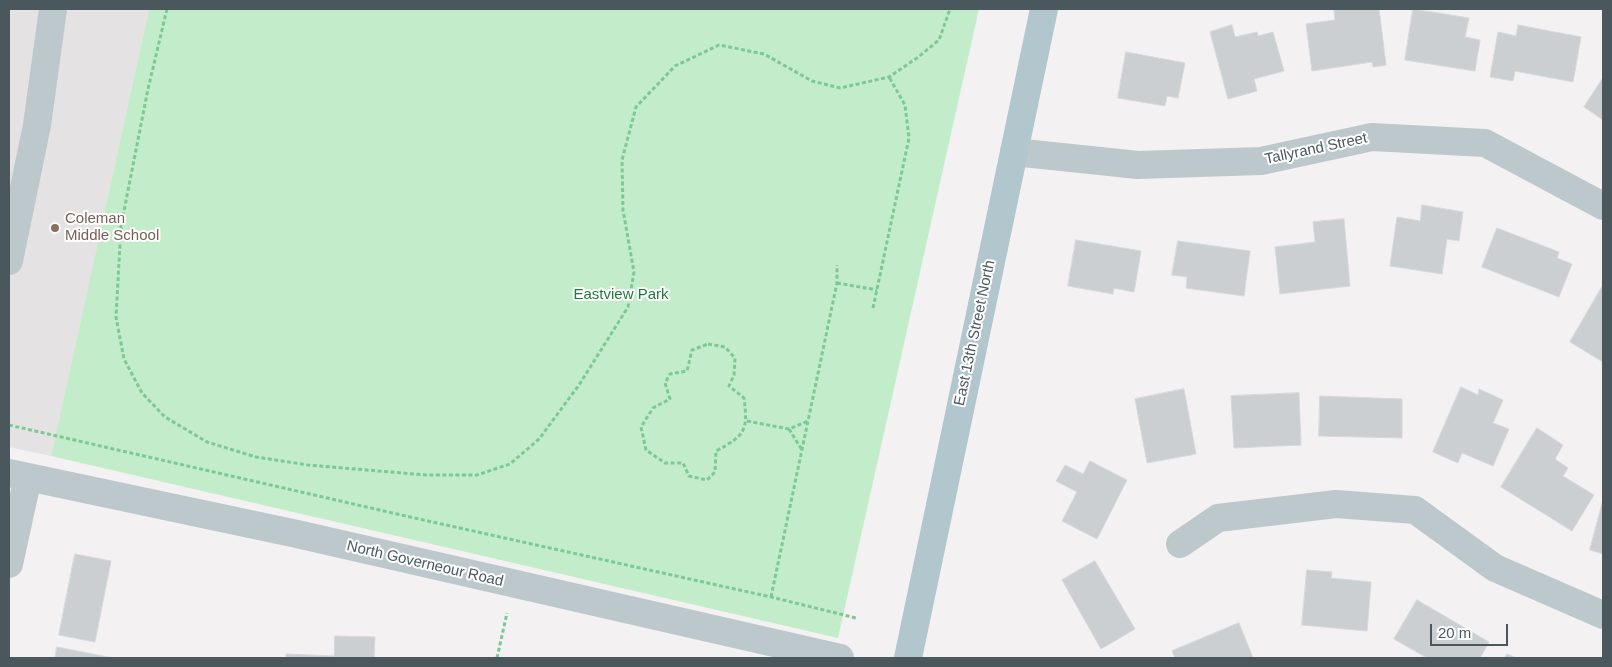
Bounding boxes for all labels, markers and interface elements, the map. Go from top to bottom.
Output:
street label: Tallyrand Street [1263,129,1369,169]
place label: Coleman Middle School [65,210,159,245]
marker: Coleman Middle School [49,222,61,234]
street label: East 13th Street North [951,259,999,407]
park label: Eastview Park [573,286,669,304]
street label: North Governeour Road [345,537,505,591]
scale bar [1432,614,1510,646]
text: 20 m [1438,624,1471,641]

